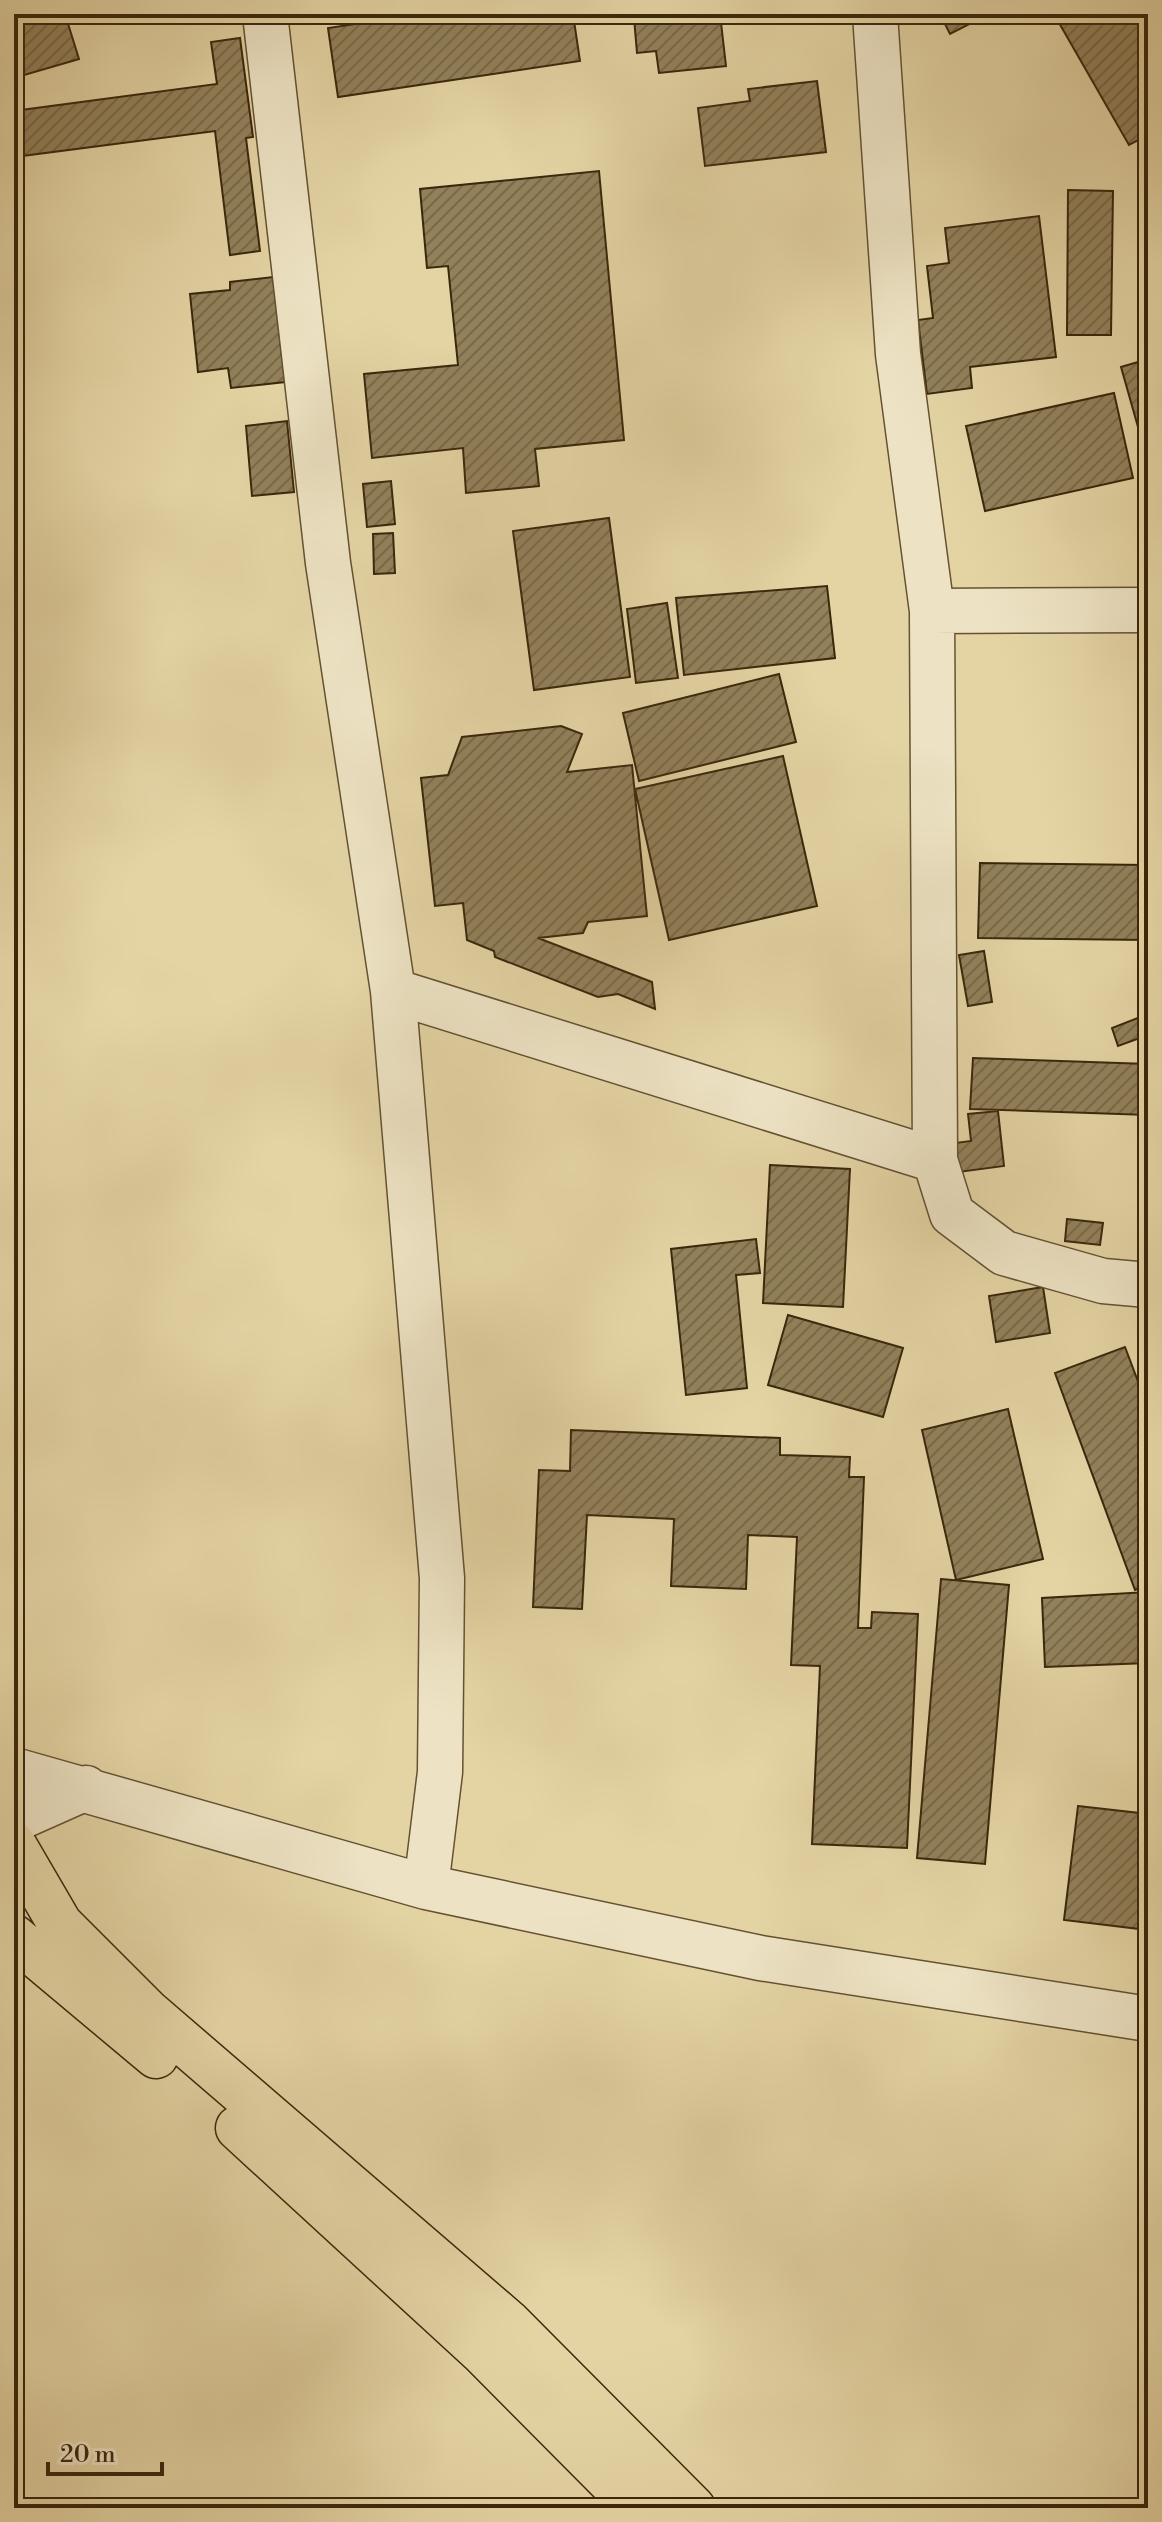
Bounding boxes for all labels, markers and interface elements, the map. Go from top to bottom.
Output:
scale bar [48,2426,162,2476]
text: 20 m [60,2440,116,2470]

